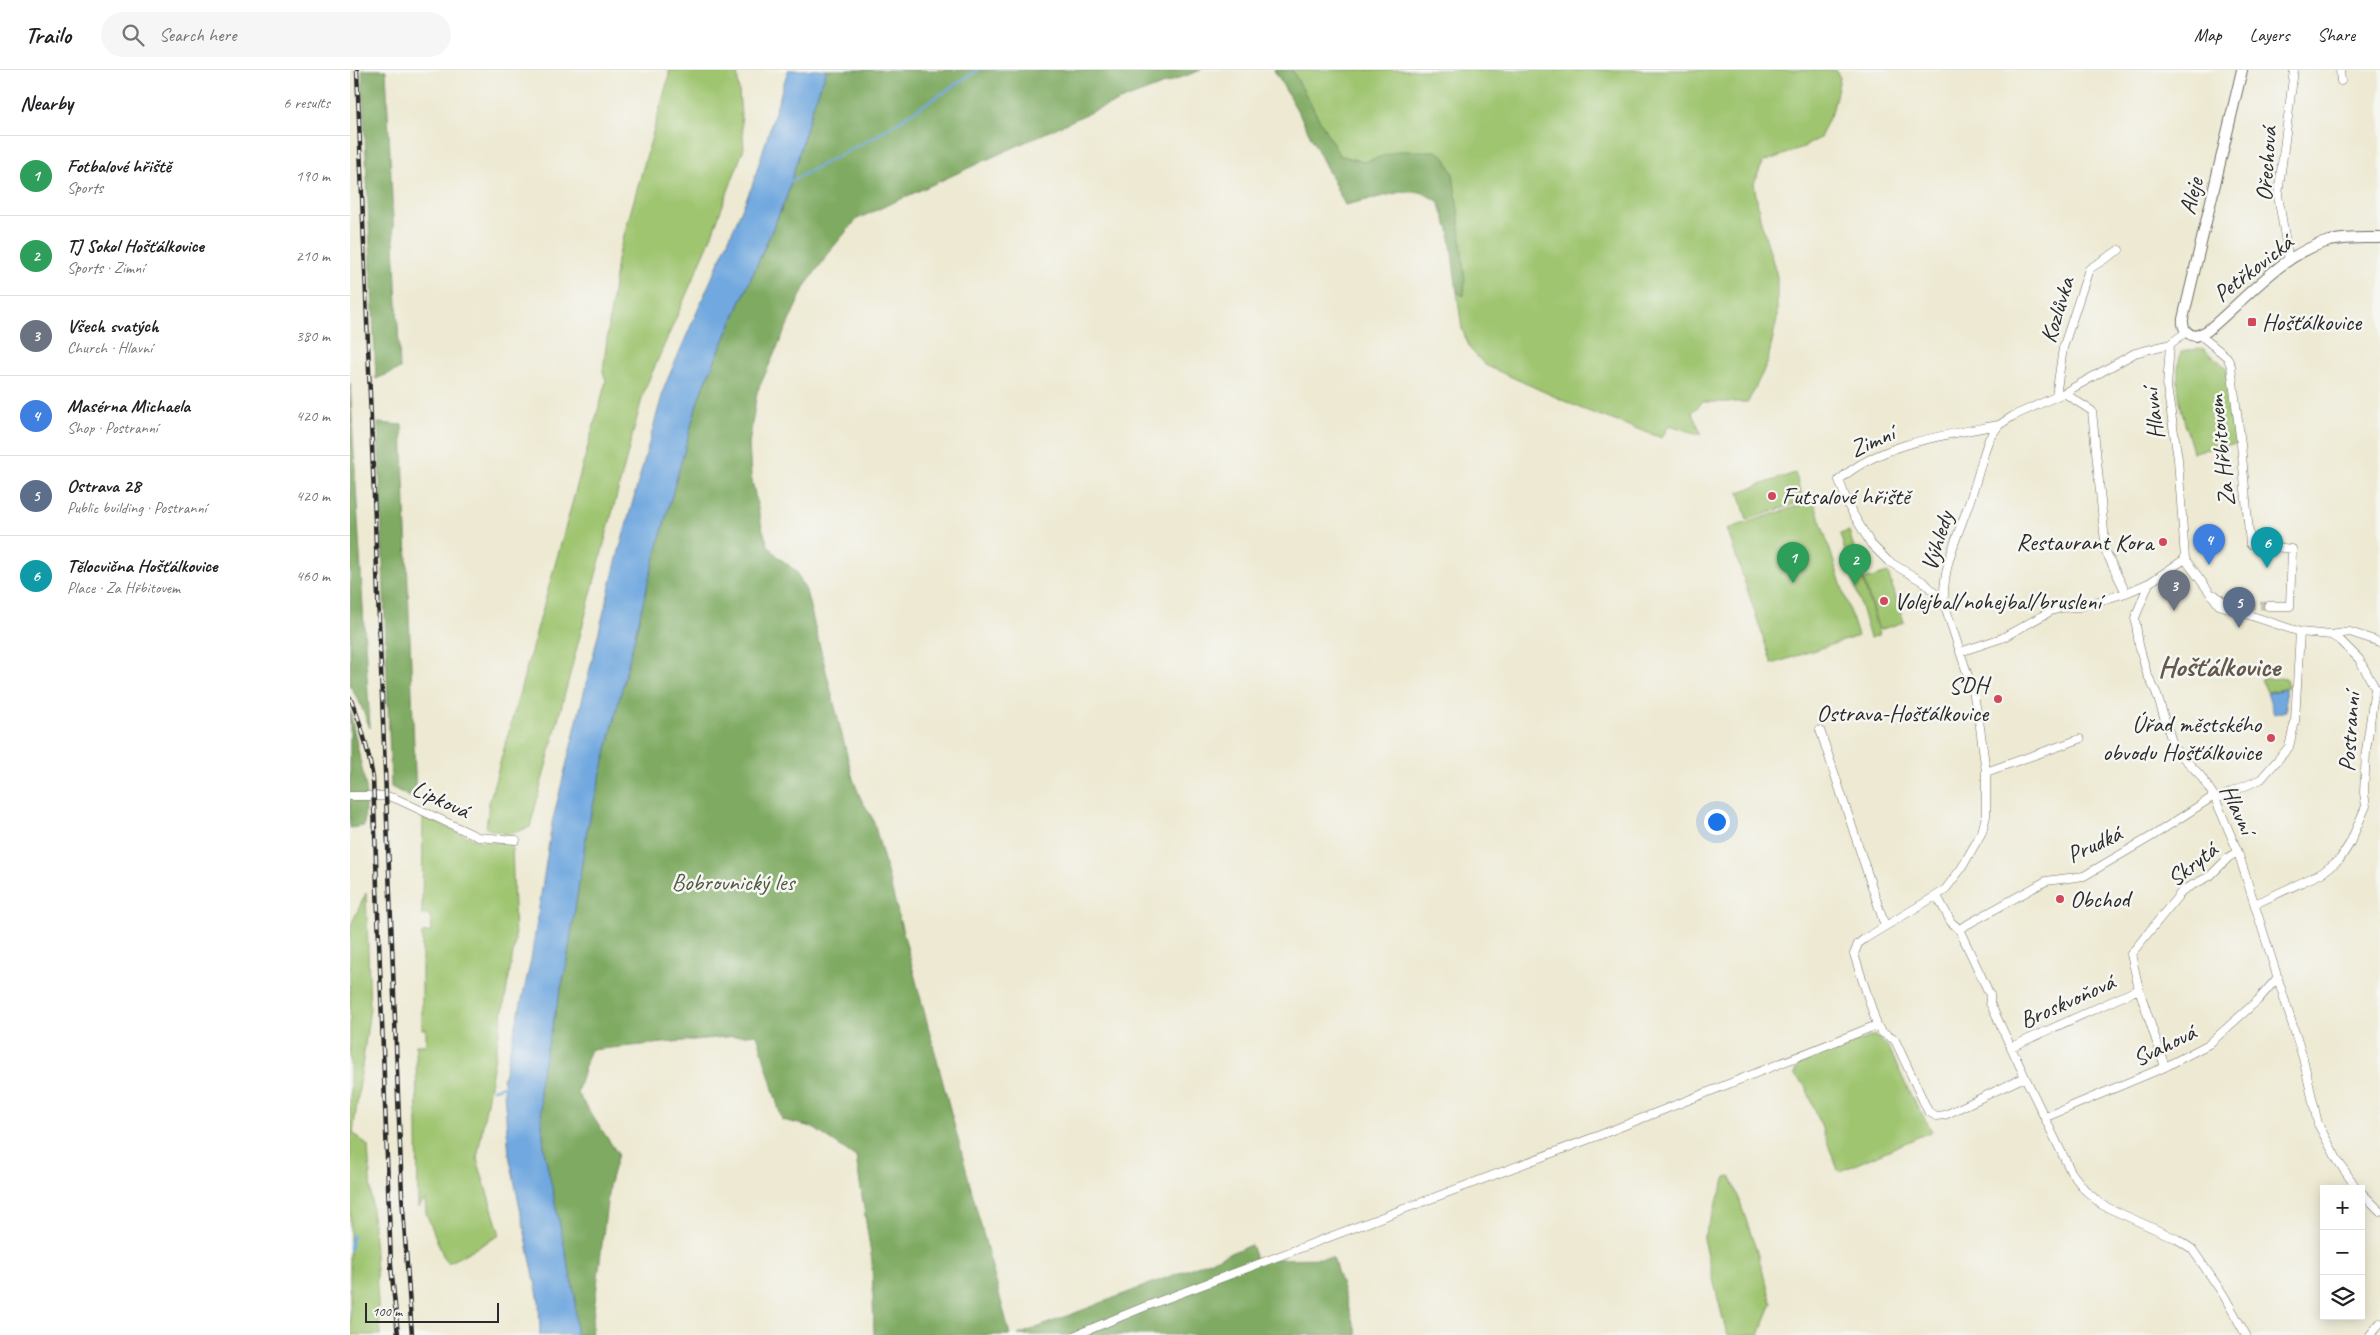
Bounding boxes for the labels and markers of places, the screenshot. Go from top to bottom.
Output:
place label: Hošťálkovice [2262,307,2363,337]
marker: Hošťálkovice [2246,316,2258,328]
place label: Futsalové hřiště [1782,481,1913,511]
marker: Futsalové hřiště [1766,490,1778,502]
pin: 4 [2193,524,2225,565]
place label: Restaurant Kora [2016,527,2155,557]
pin: 6 [2251,527,2283,568]
marker: Restaurant Kora [2157,536,2169,548]
pin: 1 [1777,542,1809,583]
pin: 2 [1839,544,1871,585]
pin: 3 [2158,570,2190,611]
place label: Volejbal/nohejbal/bruslení [1894,586,2105,616]
pin: 5 [2223,587,2255,628]
marker: Volejbal/nohejbal/bruslení [1878,595,1890,607]
place label: SDH Ostrava-Hošťálkovice [1817,670,1992,728]
marker: SDH Ostrava-Hošťálkovice [1992,693,2004,705]
place label: Úřad městského obvodu Hošťálkovice [2102,709,2263,767]
marker: Úřad městského obvodu Hošťálkovice [2265,732,2277,744]
place label: Obchod [2070,884,2133,914]
marker: Obchod [2054,893,2066,905]

